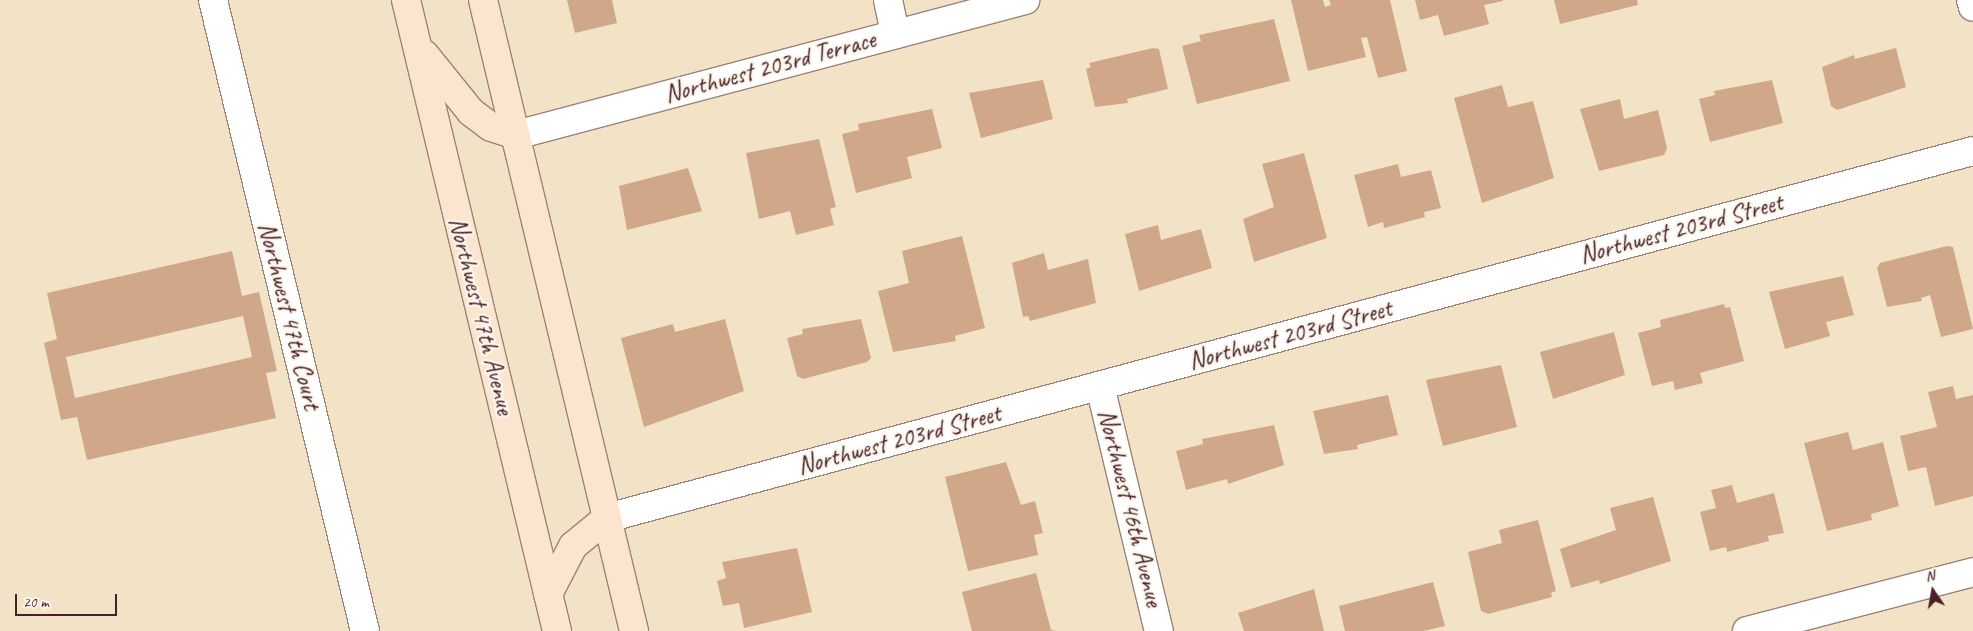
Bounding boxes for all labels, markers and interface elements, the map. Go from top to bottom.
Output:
street label: Northwest 203rd Terrace [661,24,879,110]
street label: Northwest 203rd Street [1576,187,1786,271]
street label: Northwest 47th Avenue [442,214,520,418]
street label: Northwest 47th Court [251,219,327,413]
street label: Northwest 203rd Street [1185,293,1395,377]
street label: Northwest 203rd Street [794,398,1004,482]
street label: Northwest 46th Avenue [1091,406,1169,610]
north arrow [1908,566,1958,616]
text: N [1924,567,1936,585]
scale bar [18,584,120,616]
text: 20 m [23,593,49,612]

